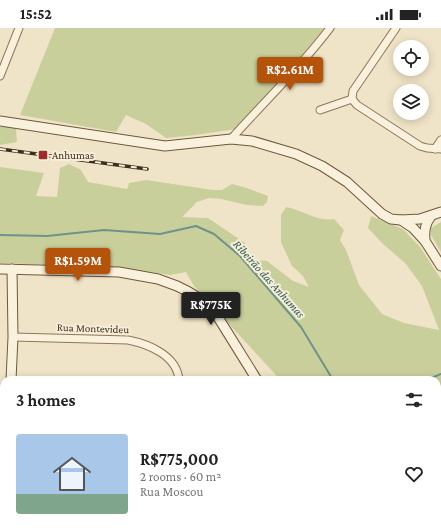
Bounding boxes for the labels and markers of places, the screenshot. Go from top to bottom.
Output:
pin: R$2.61M [253,57,327,91]
marker: Anhumas [37,149,49,161]
place label: Anhumas [52,149,94,161]
pin: R$1.59M [41,248,115,282]
pin: R$775K [178,292,244,326]

